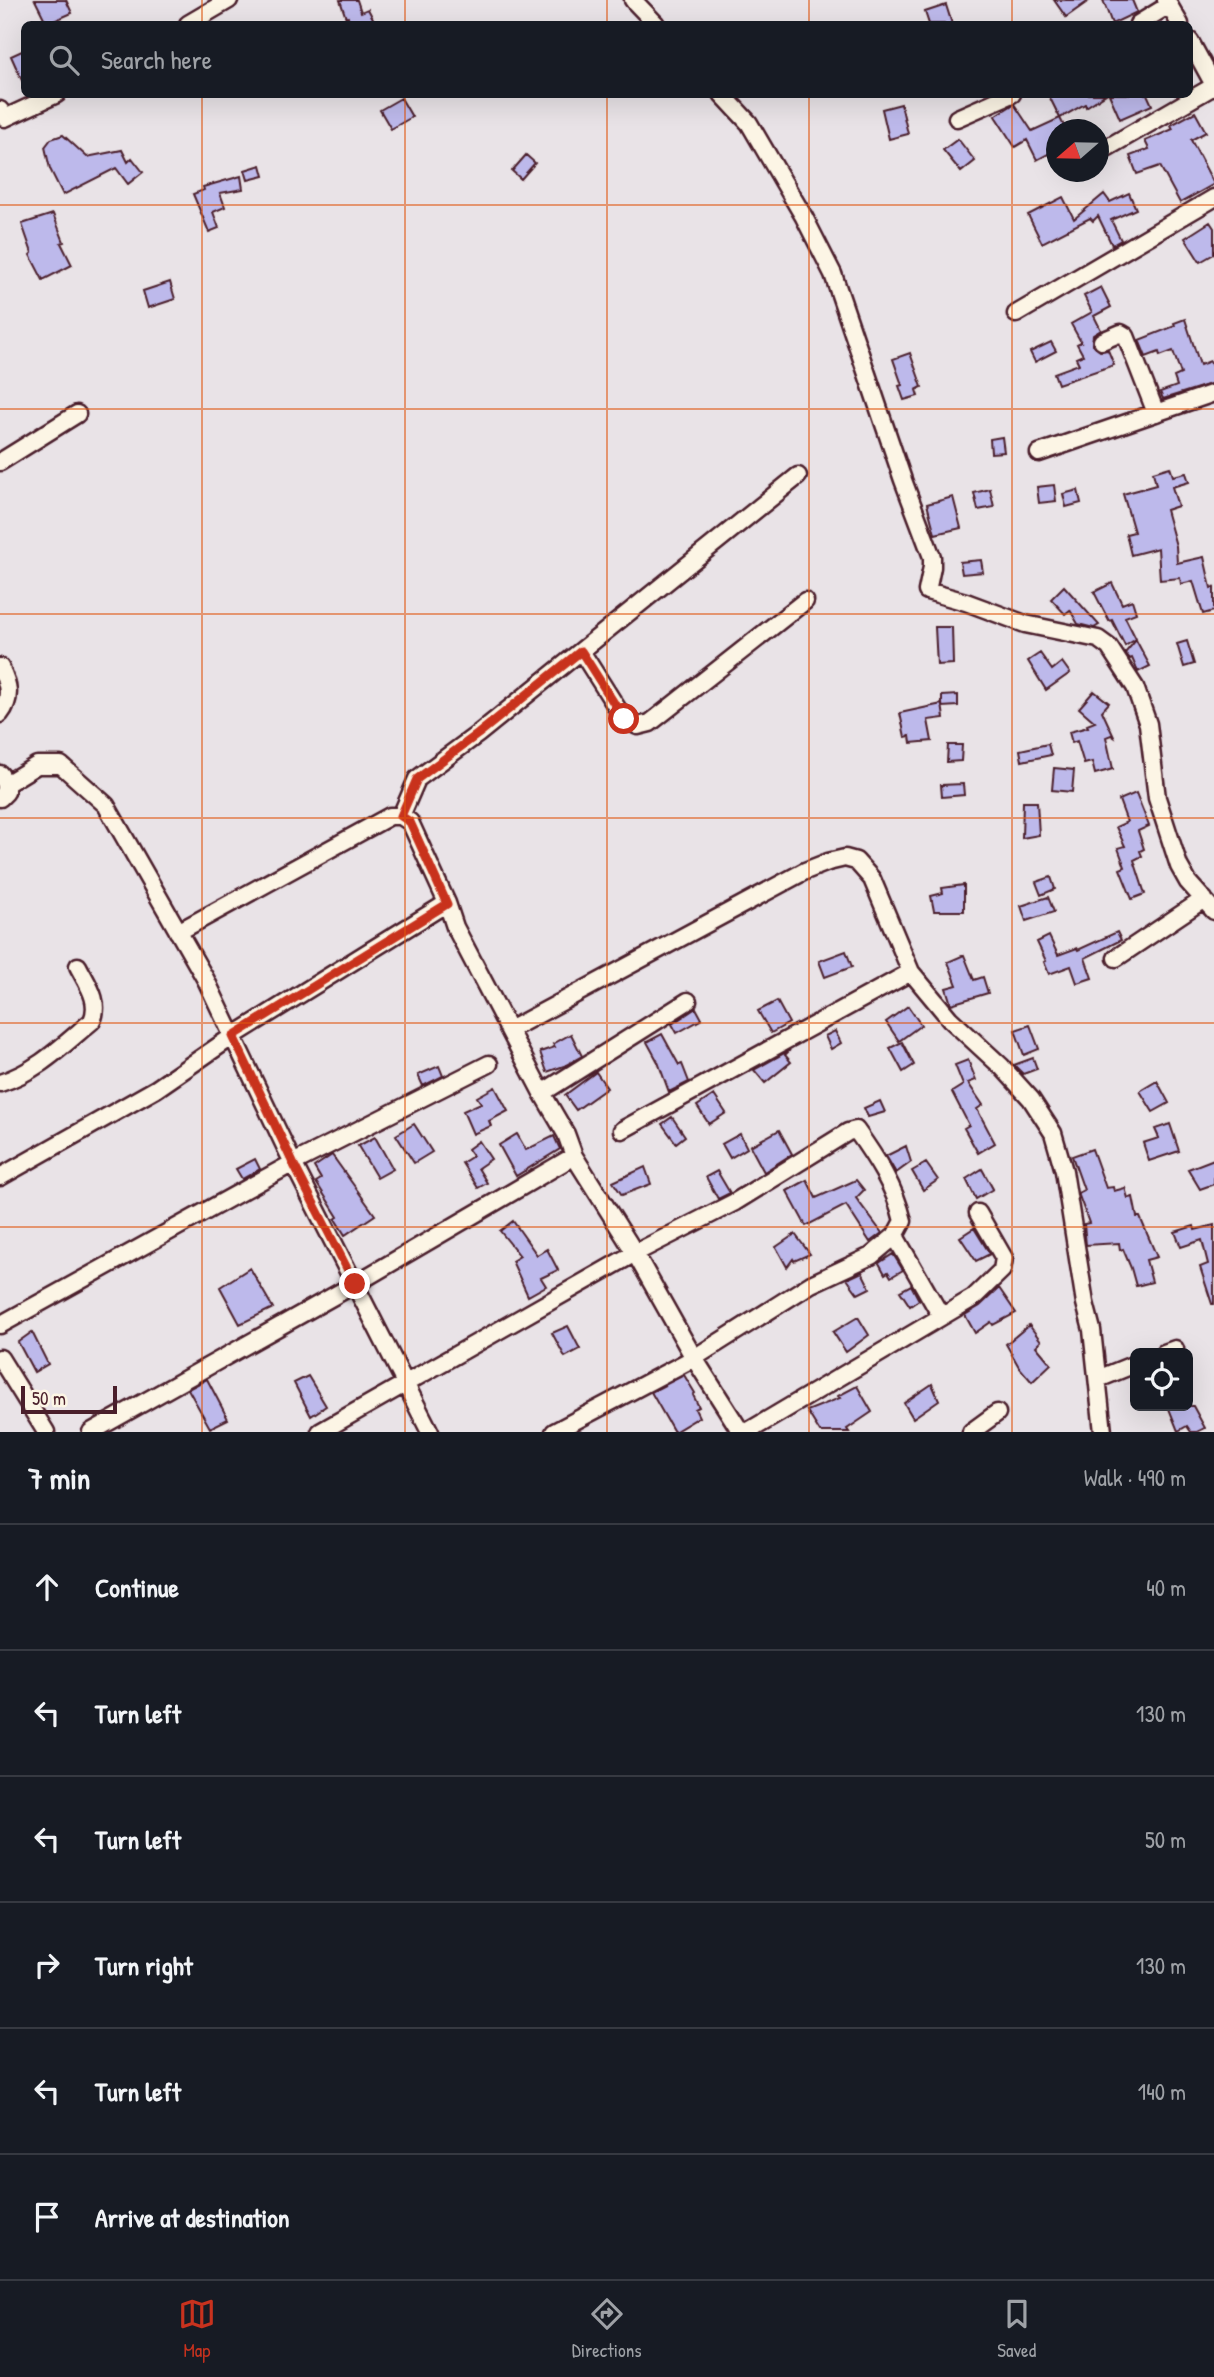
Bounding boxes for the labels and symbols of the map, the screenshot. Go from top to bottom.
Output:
north arrow [1046,119,1109,182]
route start [608,703,639,734]
route end [339,1268,370,1299]
scale bar [21,1383,117,1415]

